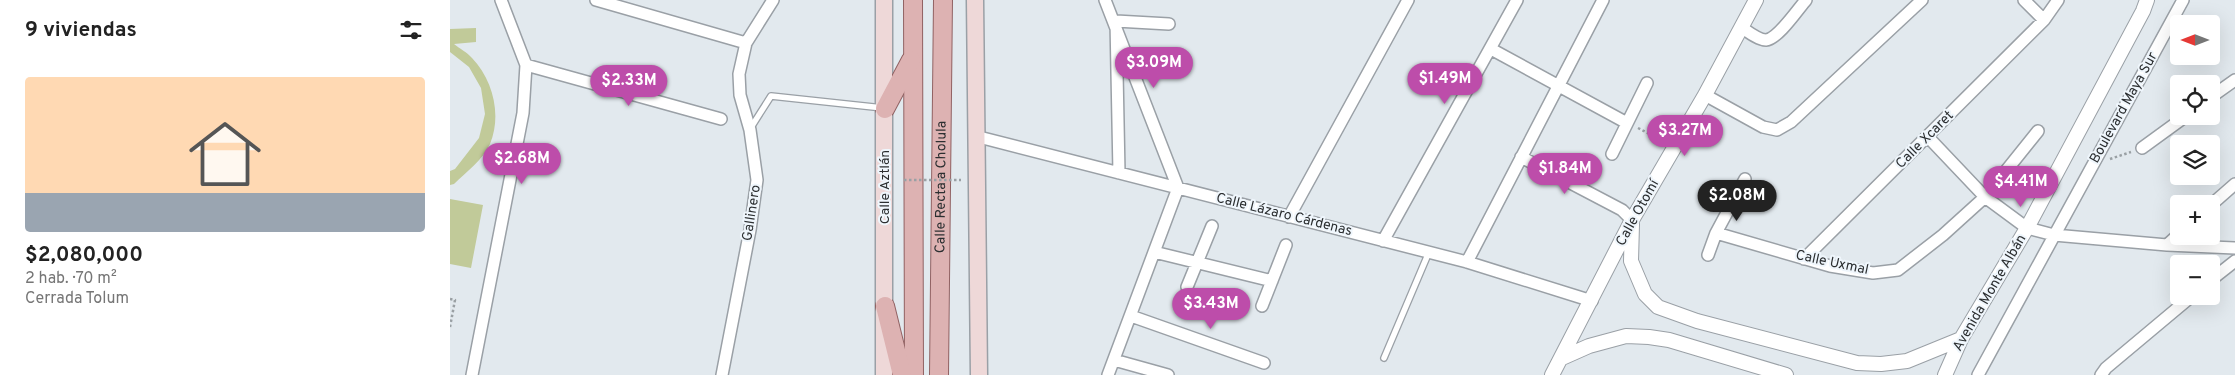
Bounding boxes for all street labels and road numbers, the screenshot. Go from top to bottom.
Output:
street label: Boulevard Maya Sur [2086,49,2162,167]
street label: Calle Xcaret [1893,108,1957,172]
street label: Calle Recta a Cholula [932,121,950,253]
street label: Calle Aztlán [877,150,894,224]
street label: Calle Otomí [1613,176,1664,249]
street label: Gallinero [739,184,765,242]
street label: Calle Lázaro Cárdenas [1214,190,1354,240]
street label: Avenida Monte Albán [1950,232,2030,354]
street label: Calle Uxmal [1794,247,1870,279]

